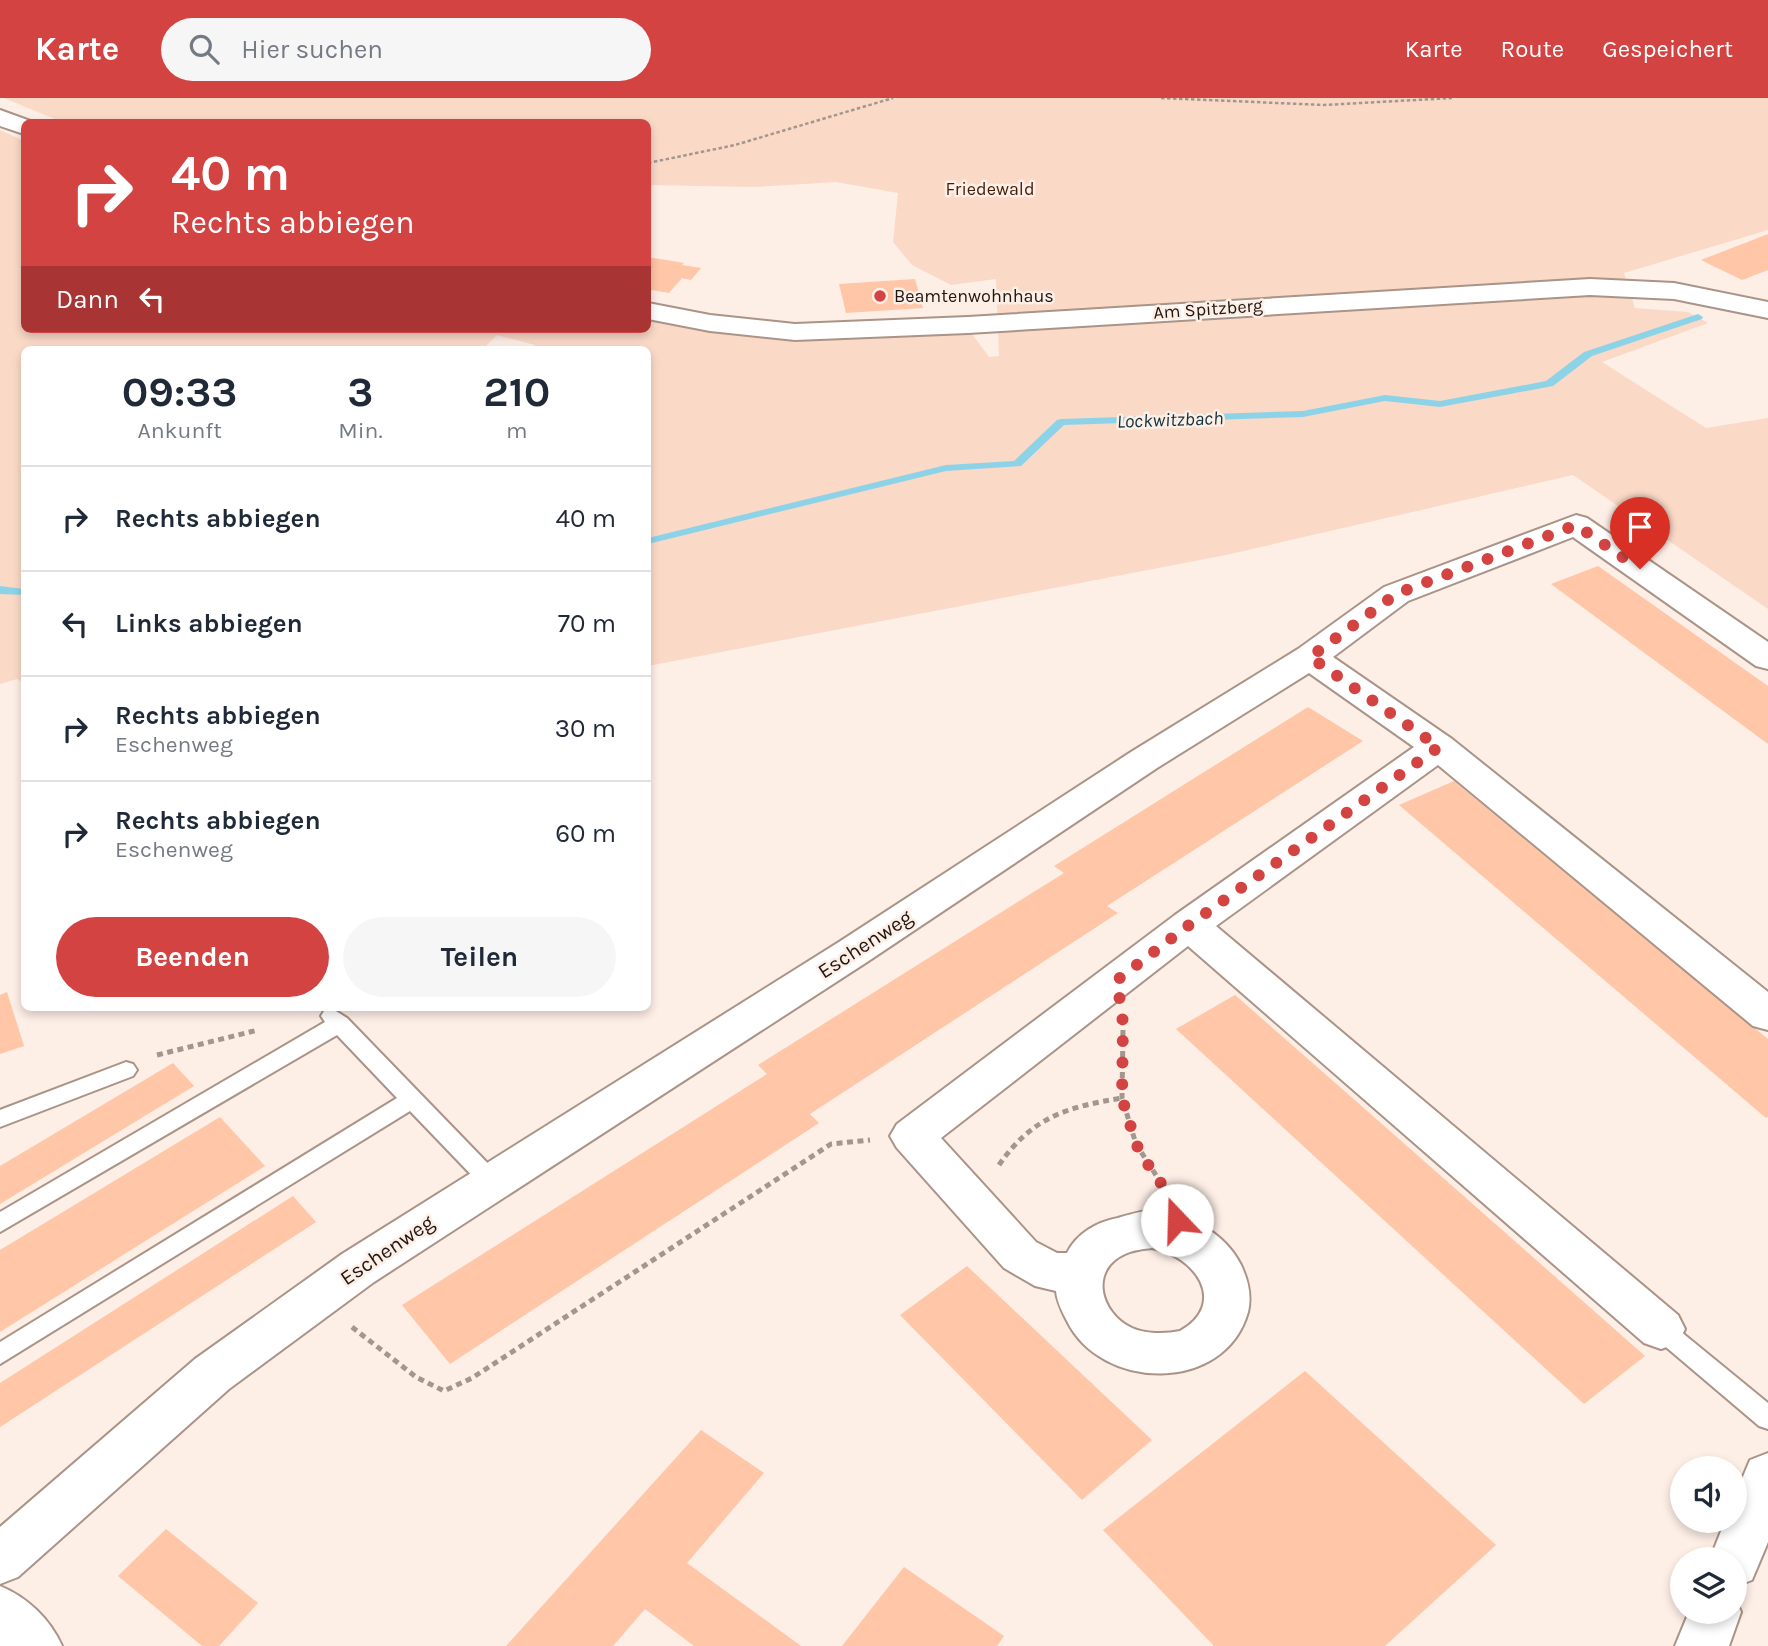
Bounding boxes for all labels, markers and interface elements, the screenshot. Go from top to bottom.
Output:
search box [161,18,651,81]
text: Karte [35,30,119,68]
icon: search [185,30,223,68]
text: Hier suchen [241,34,383,65]
text: Karte [1405,35,1463,63]
text: Route [1501,35,1564,63]
text: Gespeichert [1602,35,1733,63]
text: 40 m [171,145,290,202]
icon: right [56,147,147,238]
park label: Friedewald [945,178,1035,200]
text: Rechts abbiegen [171,204,415,241]
icon: left [133,280,171,318]
text: Dann [56,284,119,315]
place label: Beamtenwohnhaus [894,285,1054,307]
marker: Beamtenwohnhaus [872,288,888,304]
street label: Am Spitzberg [1152,294,1264,324]
text: 09:33 [122,367,238,417]
text: 3 [347,367,373,417]
text: 210 [483,367,550,417]
water label: Lockwitzbach [1116,407,1224,433]
text: Ankunft [137,417,222,444]
text: Min. [338,417,383,444]
text: m [506,417,528,444]
pin [1610,497,1670,569]
icon: right [56,500,94,538]
text: Rechts abbiegen [115,503,321,534]
text: 40 m [556,503,616,534]
icon: arrive [1621,508,1659,546]
icon: left [56,605,94,643]
text: Links abbiegen [115,608,303,639]
text: 70 m [558,608,616,639]
text: Rechts abbiegen [115,700,321,731]
icon: right [56,710,94,748]
text: 30 m [555,713,616,744]
text: Eschenweg [115,731,233,758]
text: Rechts abbiegen [115,805,321,836]
icon: right [56,815,94,853]
text: 60 m [555,818,616,849]
text: Eschenweg [115,836,233,863]
street label: Eschenweg [813,905,917,983]
button: Beenden [56,917,329,997]
button: Teilen [343,917,616,997]
position arrow [1140,1183,1214,1257]
street label: Eschenweg [336,1210,438,1290]
map controls [1670,1456,1747,1624]
button: sound [1670,1456,1747,1533]
button: layers [1670,1547,1747,1624]

